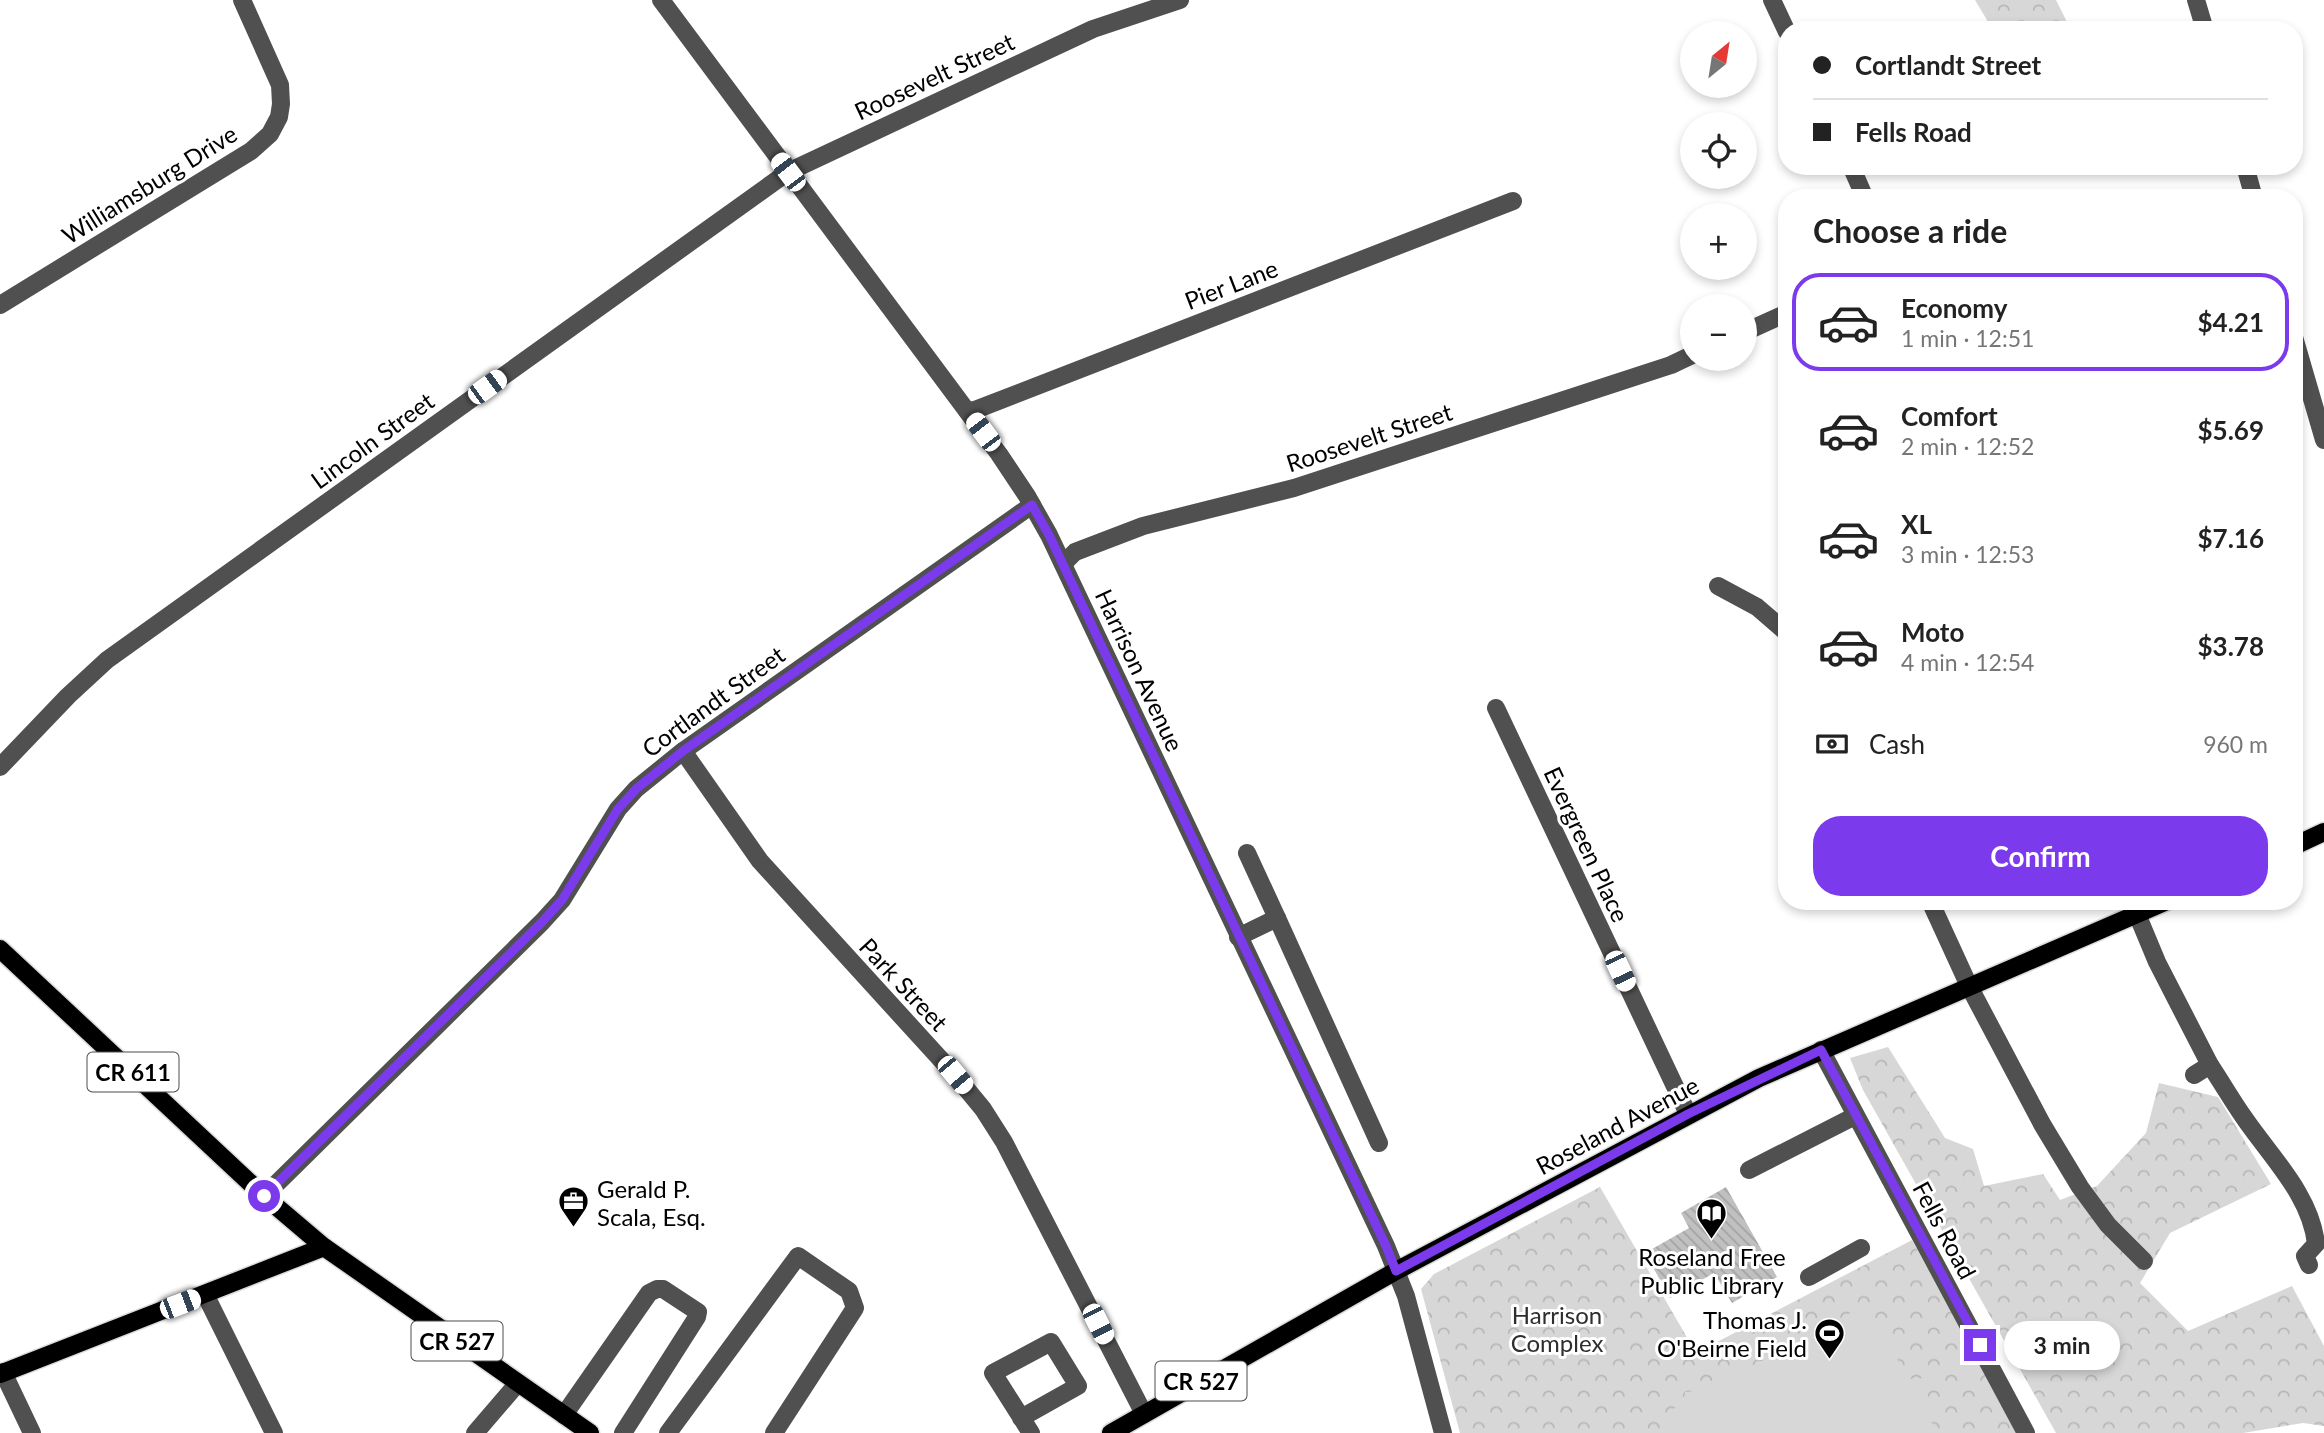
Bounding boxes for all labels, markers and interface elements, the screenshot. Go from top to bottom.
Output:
north arrow [1680,21,1757,98]
map controls [1680,21,1757,371]
street label: Roosevelt Street [850,26,1019,126]
text: Cortlandt Street [1855,49,2041,81]
button: locate [1680,112,1757,189]
text: Fells Road [1855,116,1972,148]
street label: Williamsburg Drive [56,118,242,250]
car [767,149,810,195]
button: + [1680,203,1757,280]
text: Choose a ride [1813,211,2007,250]
street label: Pier Lane [1180,253,1282,315]
icon: car [1817,291,1880,354]
text: Economy [1901,292,2007,324]
button: − [1680,294,1757,371]
text: $4.21 [2198,306,2264,338]
text: 1 min · 12:51 [1901,324,2034,352]
car [464,366,511,408]
street label: Lincoln Street [305,386,439,494]
street label: Roosevelt Street [1282,396,1456,477]
icon: car [1817,399,1880,462]
text: Comfort [1901,400,1998,432]
car [962,409,1005,455]
text: $5.69 [2198,414,2264,446]
text: 2 min · 12:52 [1901,432,2034,460]
icon: car [1817,507,1880,570]
text: XL [1901,508,1932,540]
text: $7.16 [2198,522,2264,554]
text: 3 min · 12:53 [1901,540,2034,568]
street label: Harrison Avenue [1090,584,1190,756]
icon: car [1817,615,1880,678]
text: Moto [1901,616,1964,648]
text: $3.78 [2198,630,2264,662]
street label: Cortlandt Street [636,639,790,762]
text: 4 min · 12:54 [1901,648,2034,676]
icon: cash [1813,725,1851,763]
text: Cash [1869,728,1925,760]
text: 960 m [2203,730,2268,758]
street label: Evergreen Place [1538,762,1636,926]
button: Confirm [1813,816,2268,896]
street label: Park Street [854,932,955,1037]
car [1602,948,1639,994]
road number: CR 611 [88,1052,178,1092]
car [934,1052,977,1098]
street label: Roseland Avenue [1531,1070,1703,1180]
place label: Gerald P. Scala, Esq. [597,1174,706,1231]
street label: Fells Road [1907,1176,1983,1284]
route start [248,1180,280,1212]
office icon: Gerald P. Scala, Esq. [557,1185,591,1229]
library icon: Roseland Free Public Library [1695,1197,1729,1241]
place label: Roseland Free Public Library [1638,1242,1786,1299]
car [157,1287,204,1321]
park label: Harrison Complex [1511,1300,1603,1357]
car [1080,1301,1117,1347]
place label: Thomas J. O'Beirne Field [1657,1305,1807,1362]
sports icon: Thomas J. O'Beirne Field [1813,1316,1847,1360]
callout: 3 min [2004,1320,2120,1370]
road number: CR 527 [412,1322,503,1360]
route end [1964,1329,1996,1361]
text: 3 min [2033,1331,2091,1359]
road number: CR 527 [1156,1362,1246,1400]

